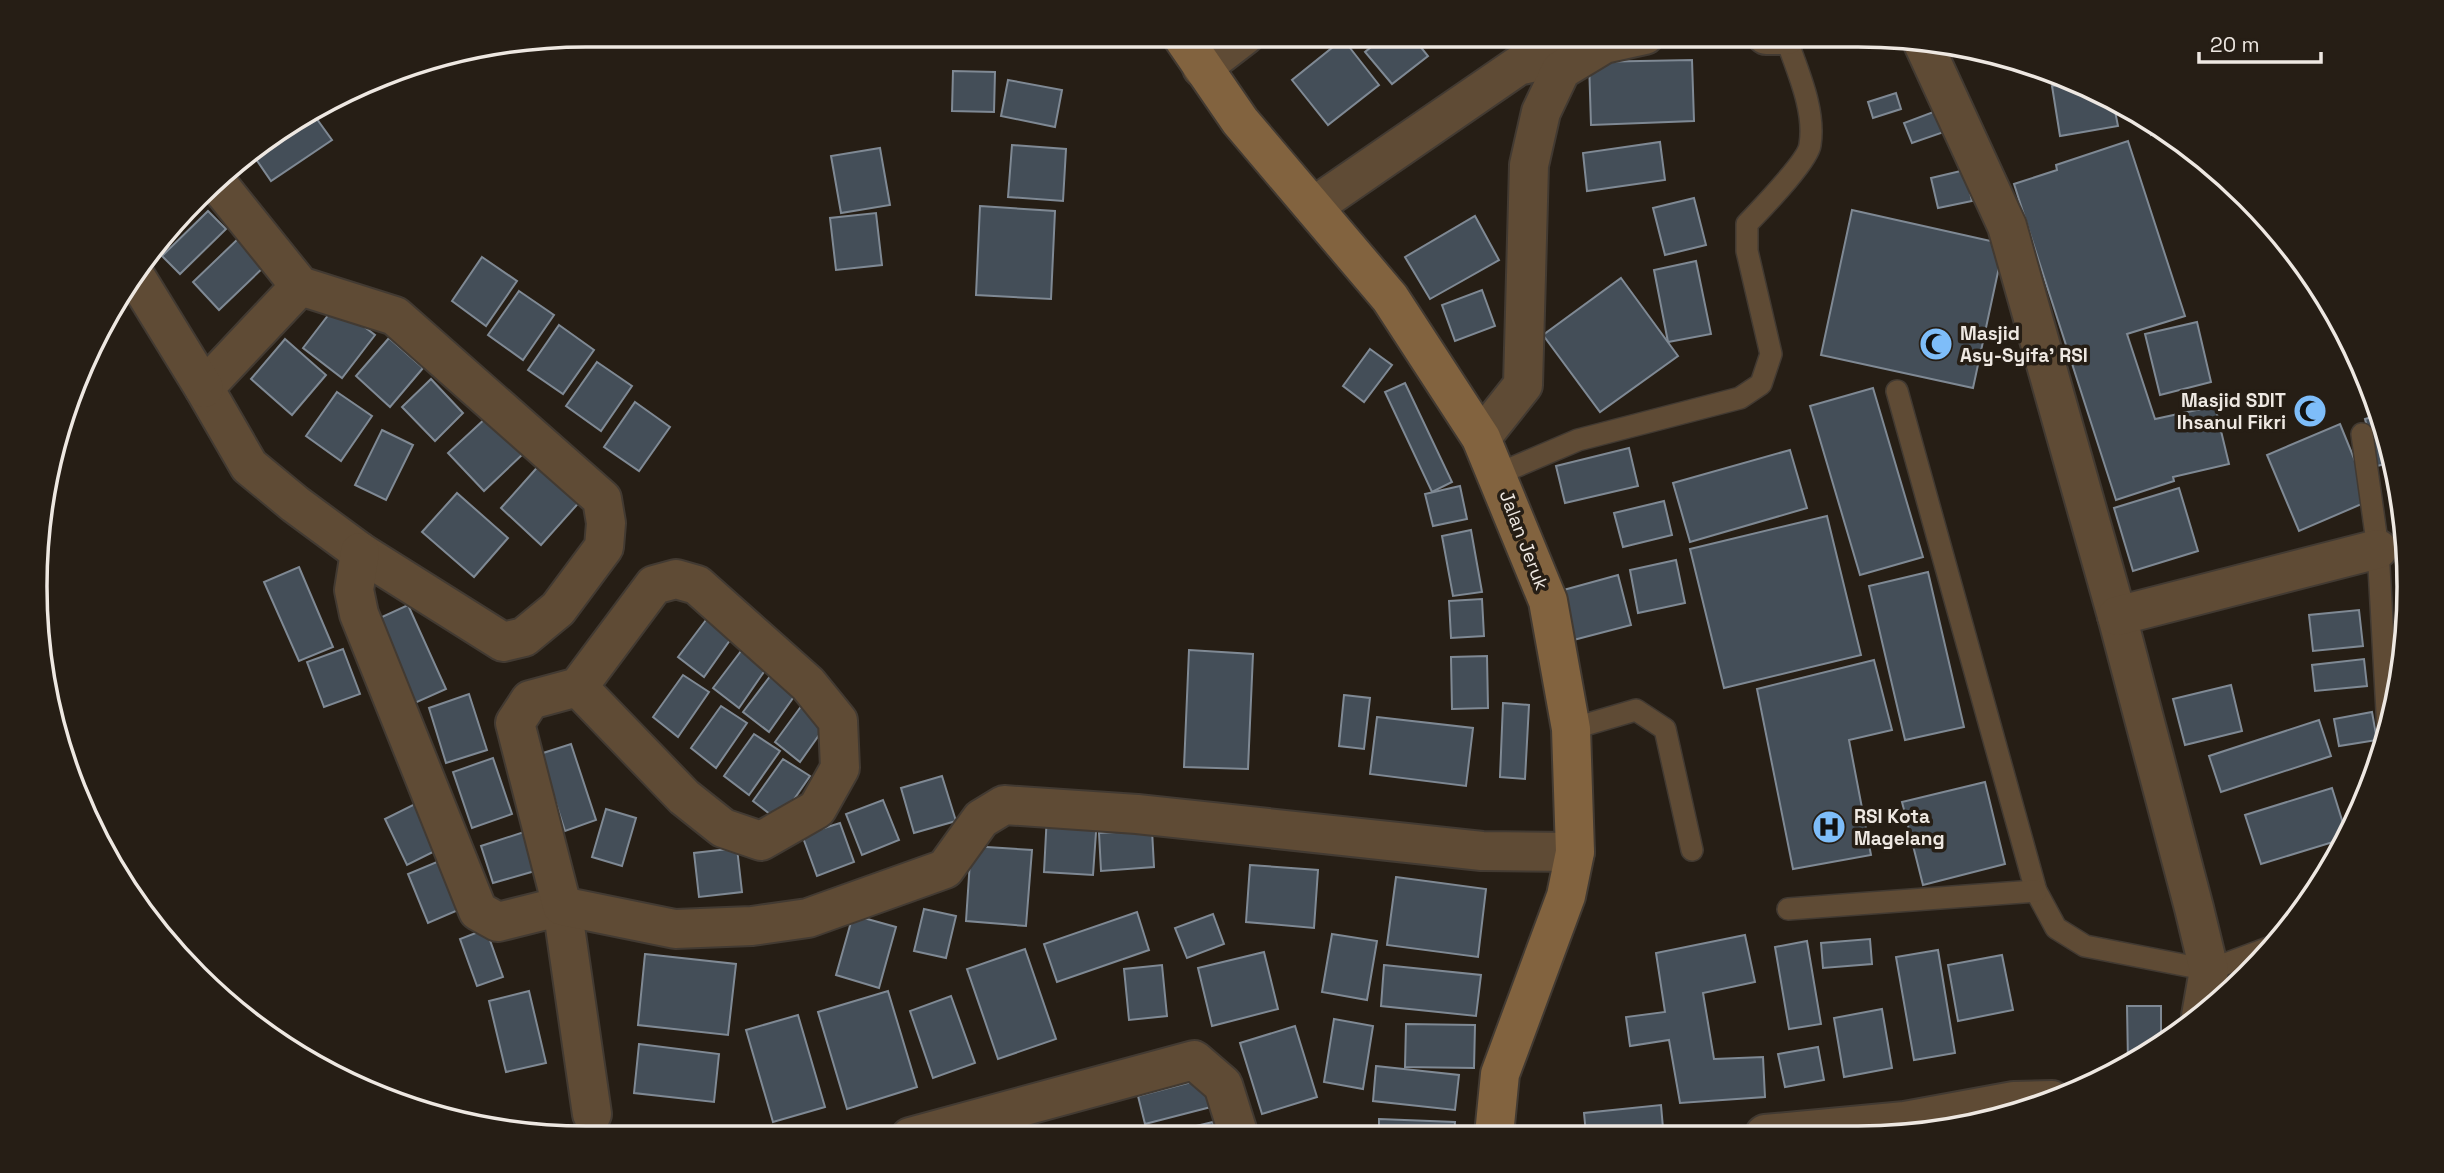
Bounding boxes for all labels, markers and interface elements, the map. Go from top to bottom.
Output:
scale bar [2199,21,2322,65]
text: 20 m [2210,31,2260,58]
place label: Masjid Asy-Syifa' RSI [1960,321,2088,368]
mosque icon: Masjid Asy-Syifa' RSI [1917,325,1955,363]
place label: Masjid SDIT Ihsanul Fikri [2177,388,2286,435]
mosque icon: Masjid SDIT Ihsanul Fikri [2291,392,2329,430]
street label: Jalan Jeruk [1494,487,1554,593]
place label: RSI Kota Magelang [1854,804,1945,851]
hospital icon: RSI Kota Magelang [1810,808,1848,846]

